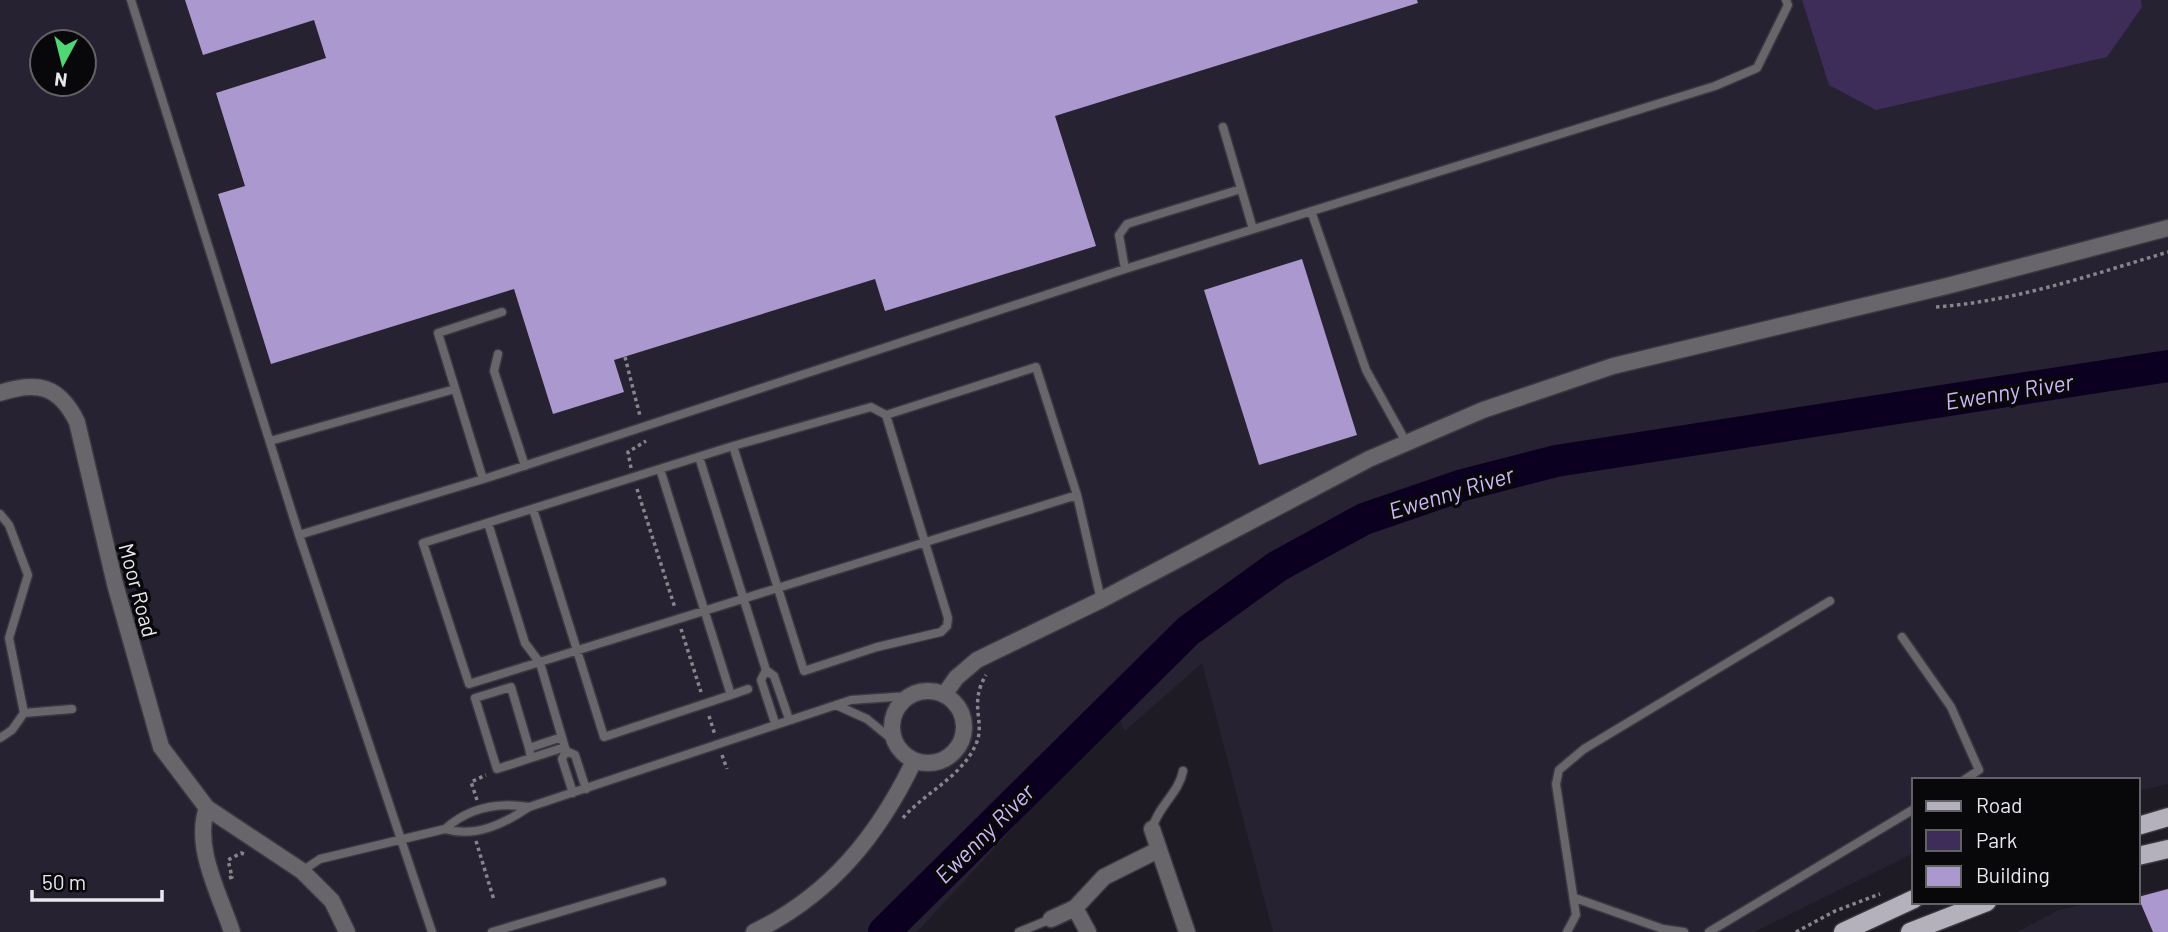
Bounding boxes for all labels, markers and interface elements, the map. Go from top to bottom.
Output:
north arrow [28,28,98,98]
text: N [53,68,69,93]
water label: Ewenny River [1943,367,2076,415]
water label: Ewenny River [1385,459,1518,524]
street label: Moor Road [114,540,164,640]
water label: Ewenny River [928,777,1040,889]
legend [1912,778,2140,904]
text: Road [1976,792,2022,817]
text: Park [1976,827,2017,852]
scale bar [32,858,161,902]
text: Building [1976,862,2050,887]
text: 50 m [42,869,86,894]

